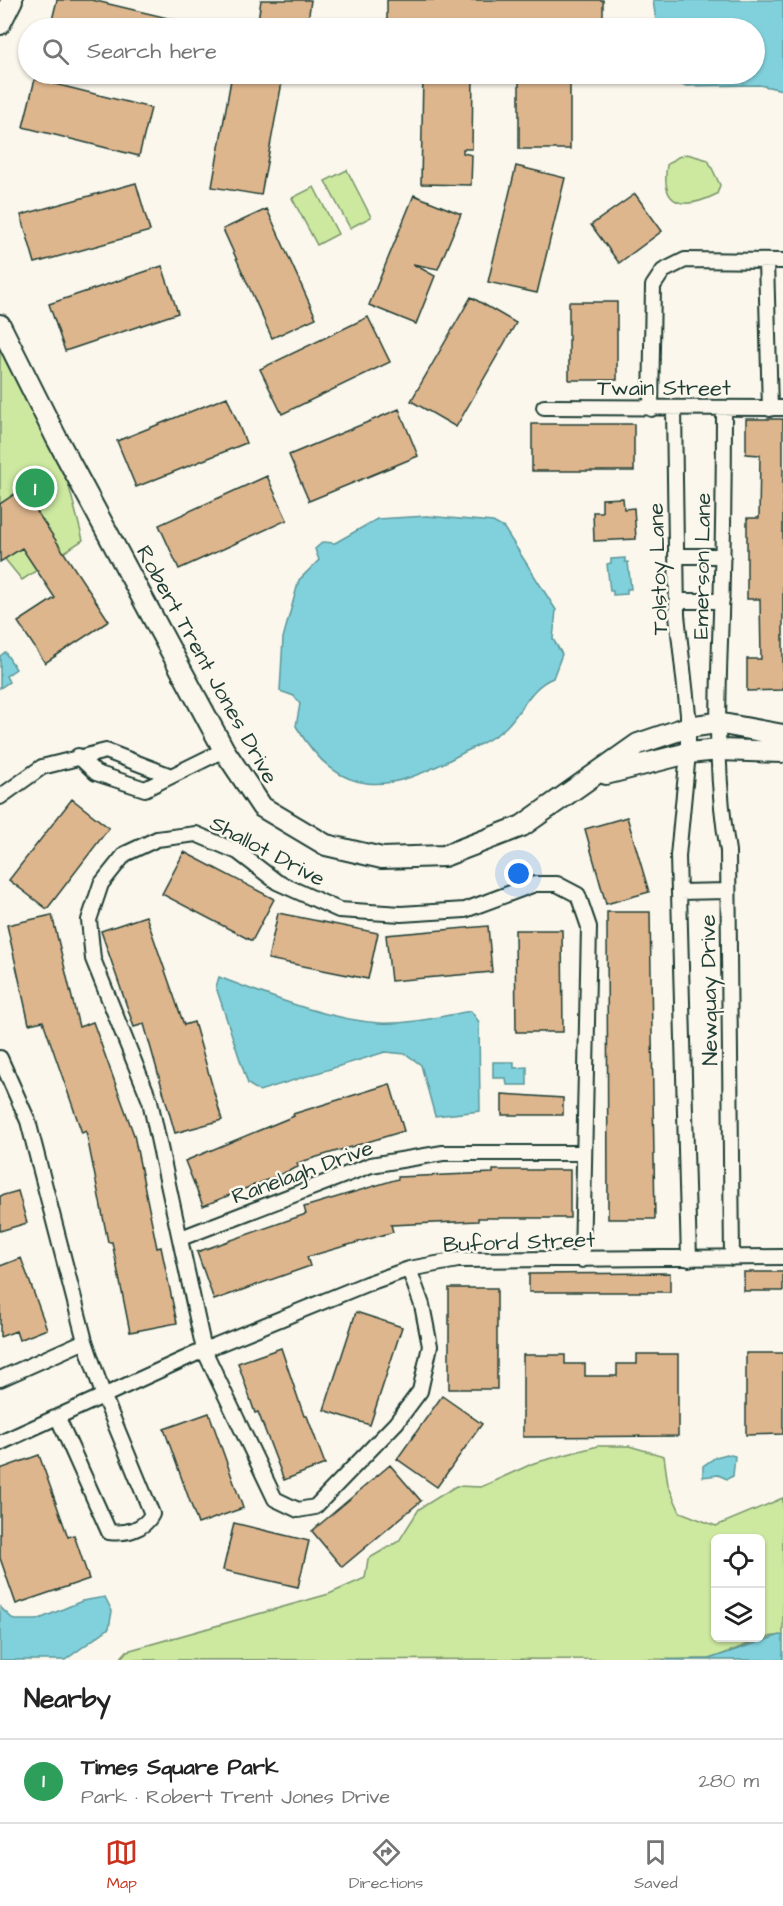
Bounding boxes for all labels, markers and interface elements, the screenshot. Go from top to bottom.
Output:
search box [18,18,765,84]
icon: search [39,35,72,68]
text: Search here [87,36,217,67]
street label: Twain Street [597,373,731,404]
pin: 1 [15,466,54,510]
street label: Emerson Lane [686,492,719,640]
street label: Tolstoy Lane [641,502,677,635]
street label: Robert Trent Jones Drive [128,540,285,790]
street label: Shallot Drive [204,808,330,895]
your location [504,859,533,888]
street label: Newquay Drive [693,914,727,1066]
street label: Ranelagh Drive [227,1132,378,1213]
street label: Buford Street [442,1224,596,1261]
map controls [711,1534,765,1642]
button: locate [711,1534,765,1588]
button: layers [711,1588,765,1642]
text: Nearby [24,1681,111,1717]
text: Times Square Park [81,1752,278,1783]
text: 1 [42,1767,45,1795]
text: 280 m [698,1767,759,1795]
text: Park · Robert Trent Jones Drive [81,1783,390,1811]
tab: Map [105,1836,138,1894]
tab: Directions [349,1836,423,1894]
tab: Saved [634,1836,678,1894]

